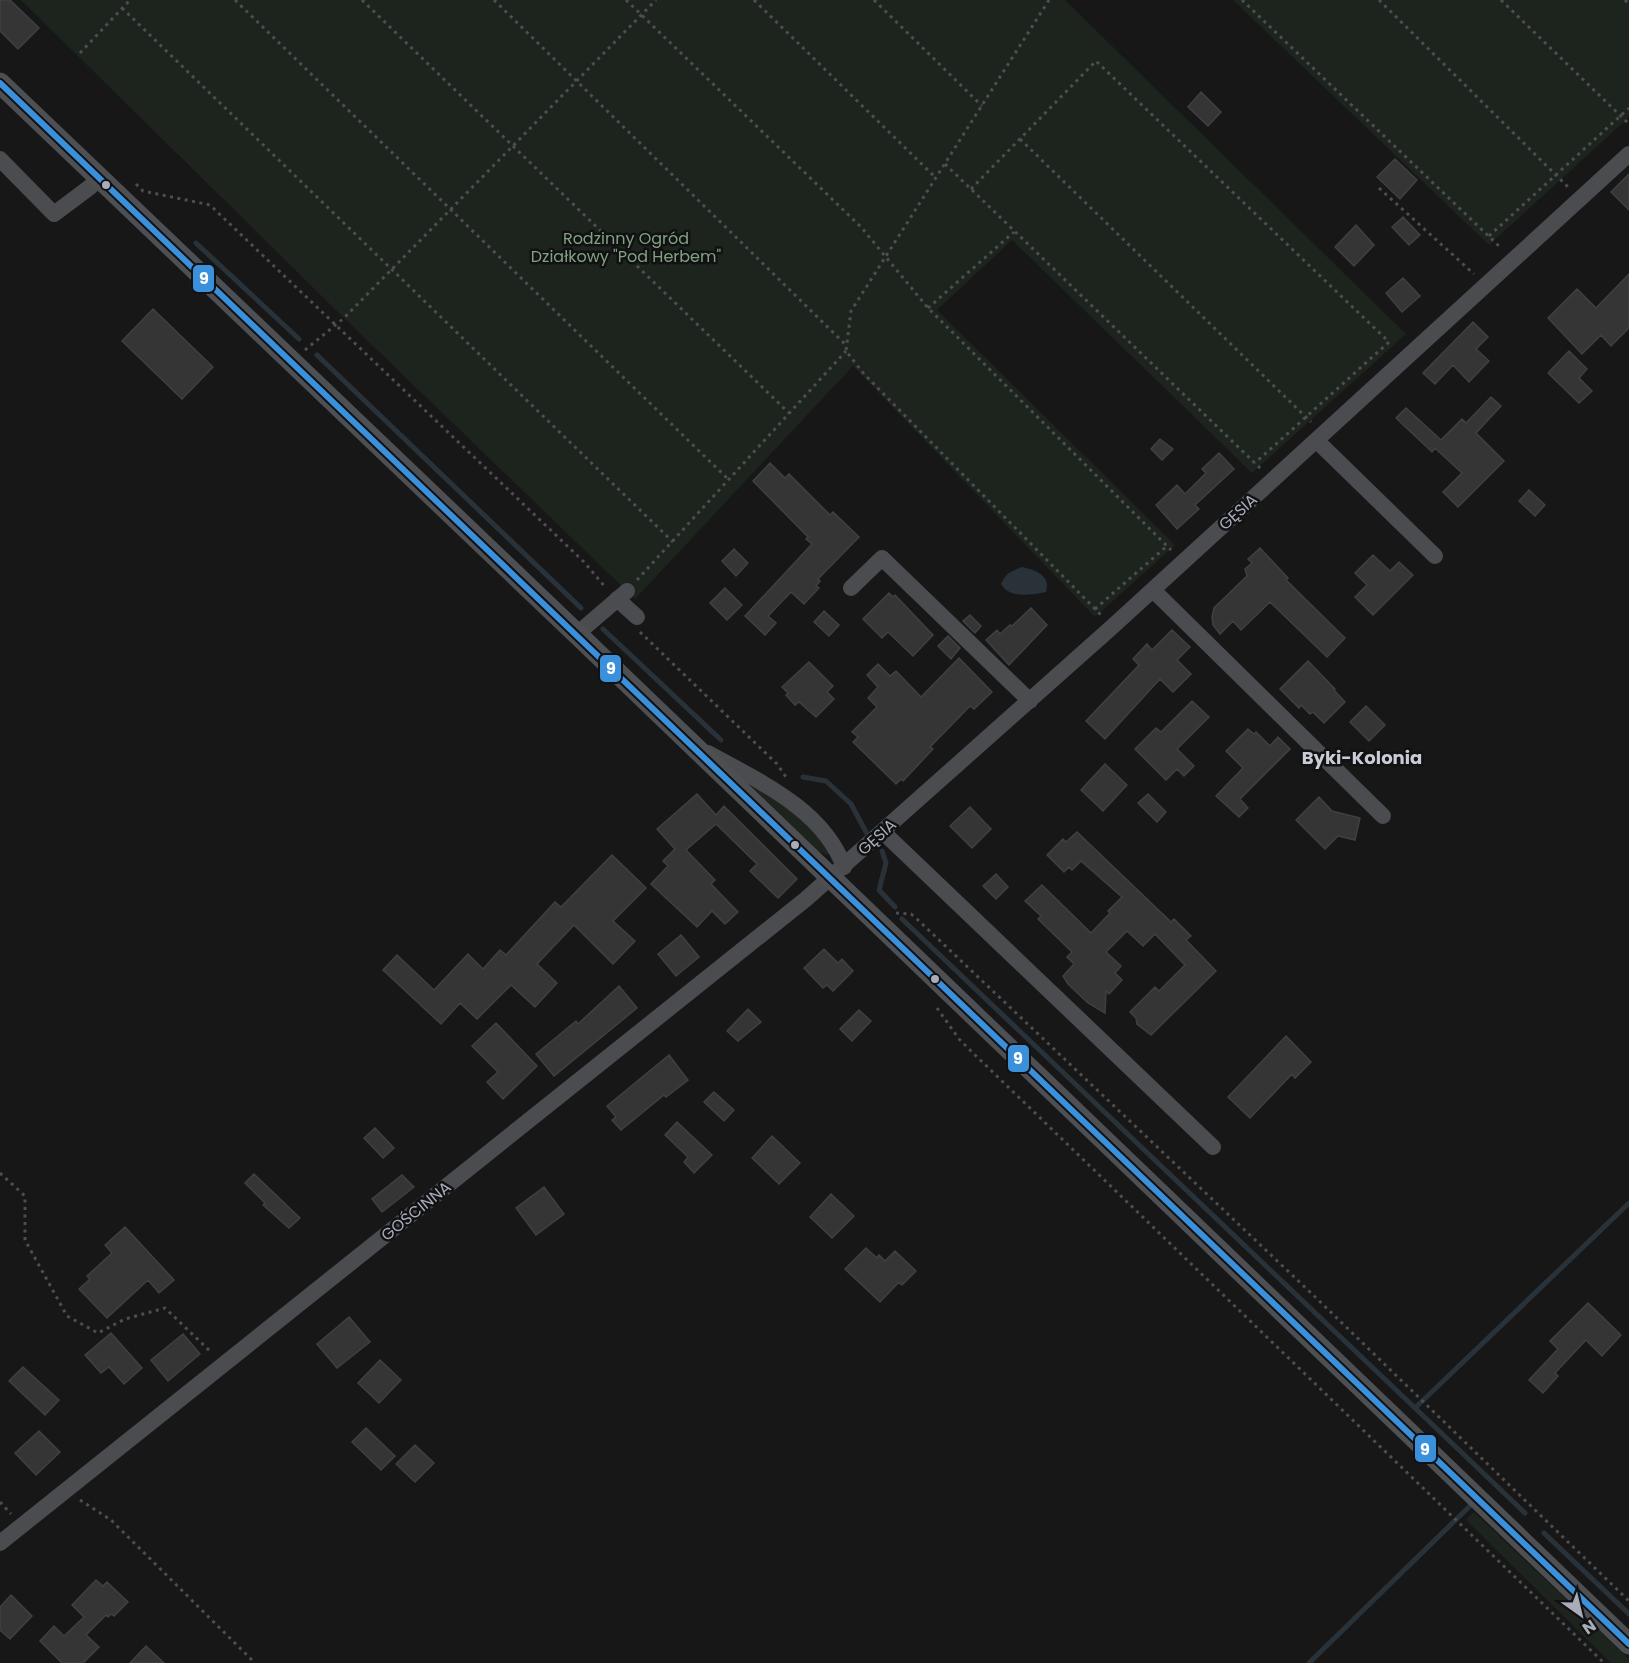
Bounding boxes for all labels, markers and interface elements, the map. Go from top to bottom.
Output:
unlabelled marker [100,179,112,191]
park label: Rodzinny Ogród Działkowy "Pod Herbem" [531,227,722,268]
line badge: 9 [192,264,215,293]
text: 9 [199,267,209,290]
street label: GĘSIA [1214,488,1262,536]
line badge: 9 [599,654,622,683]
text: 9 [606,657,616,680]
district label: Byki-Kolonia [1302,745,1422,770]
street label: GĘSIA [853,813,901,861]
unlabelled marker [789,839,801,851]
unlabelled marker [929,973,941,985]
line badge: 9 [1007,1044,1030,1073]
text: 9 [1013,1047,1023,1070]
street label: GOŚCINNA [376,1176,456,1246]
line badge: 9 [1414,1434,1437,1463]
text: 9 [1420,1438,1430,1461]
north arrow [1551,1585,1611,1645]
text: N [1578,1614,1601,1640]

